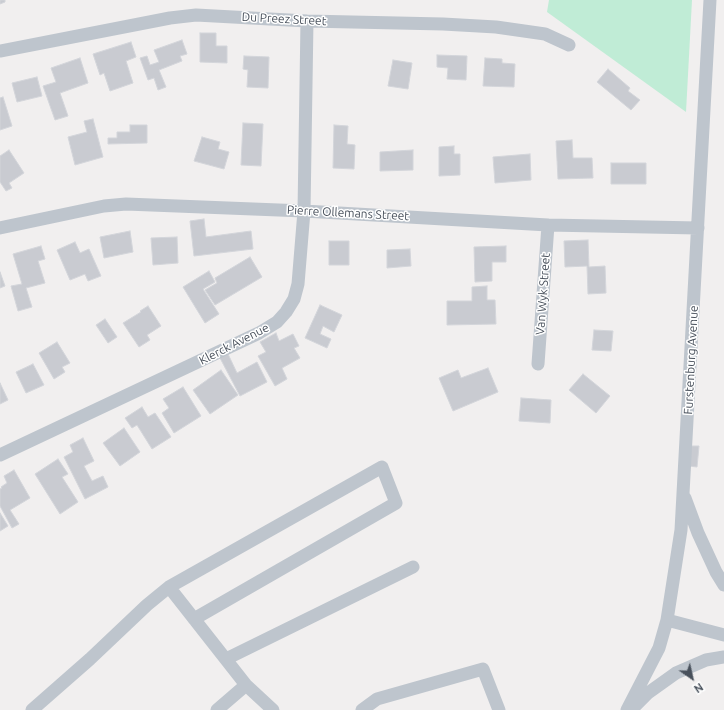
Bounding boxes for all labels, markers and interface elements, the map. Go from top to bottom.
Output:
street label: Du Preez Street [241,10,327,28]
street label: Pierre Ollemans Street [287,203,409,223]
street label: Van Wyk Street [533,252,553,336]
street label: Furstenburg Avenue [681,305,701,415]
street label: Klerck Avenue [197,320,271,368]
north arrow [672,658,712,698]
text: N [692,681,705,695]

